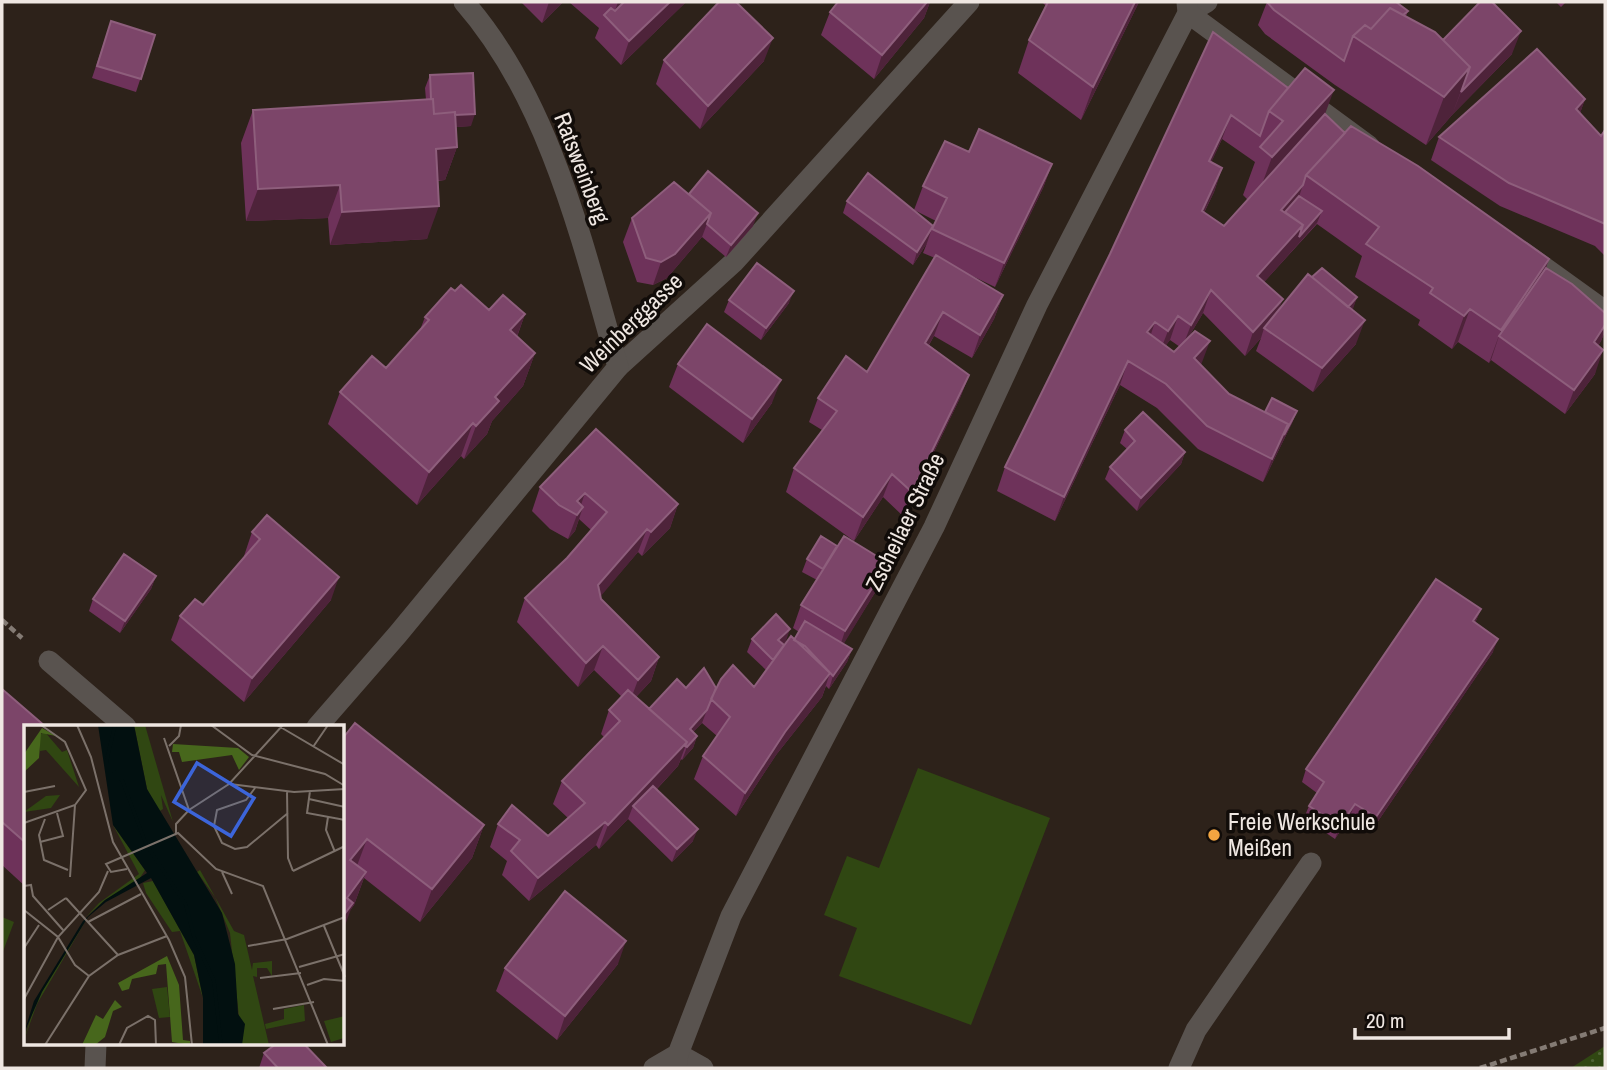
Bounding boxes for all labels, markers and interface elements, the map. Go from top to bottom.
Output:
street label: Ratsweinberg [547,108,618,228]
street label: Weinberggasse [572,266,689,380]
street label: Zscheilaer Straße [858,448,951,596]
inset map [24,725,345,1046]
place label: Freie Werkschule Meißen [1228,806,1375,863]
marker: Freie Werkschule Meißen [1206,827,1222,843]
scale bar [1355,996,1509,1040]
text: 20 m [1366,1006,1404,1035]

